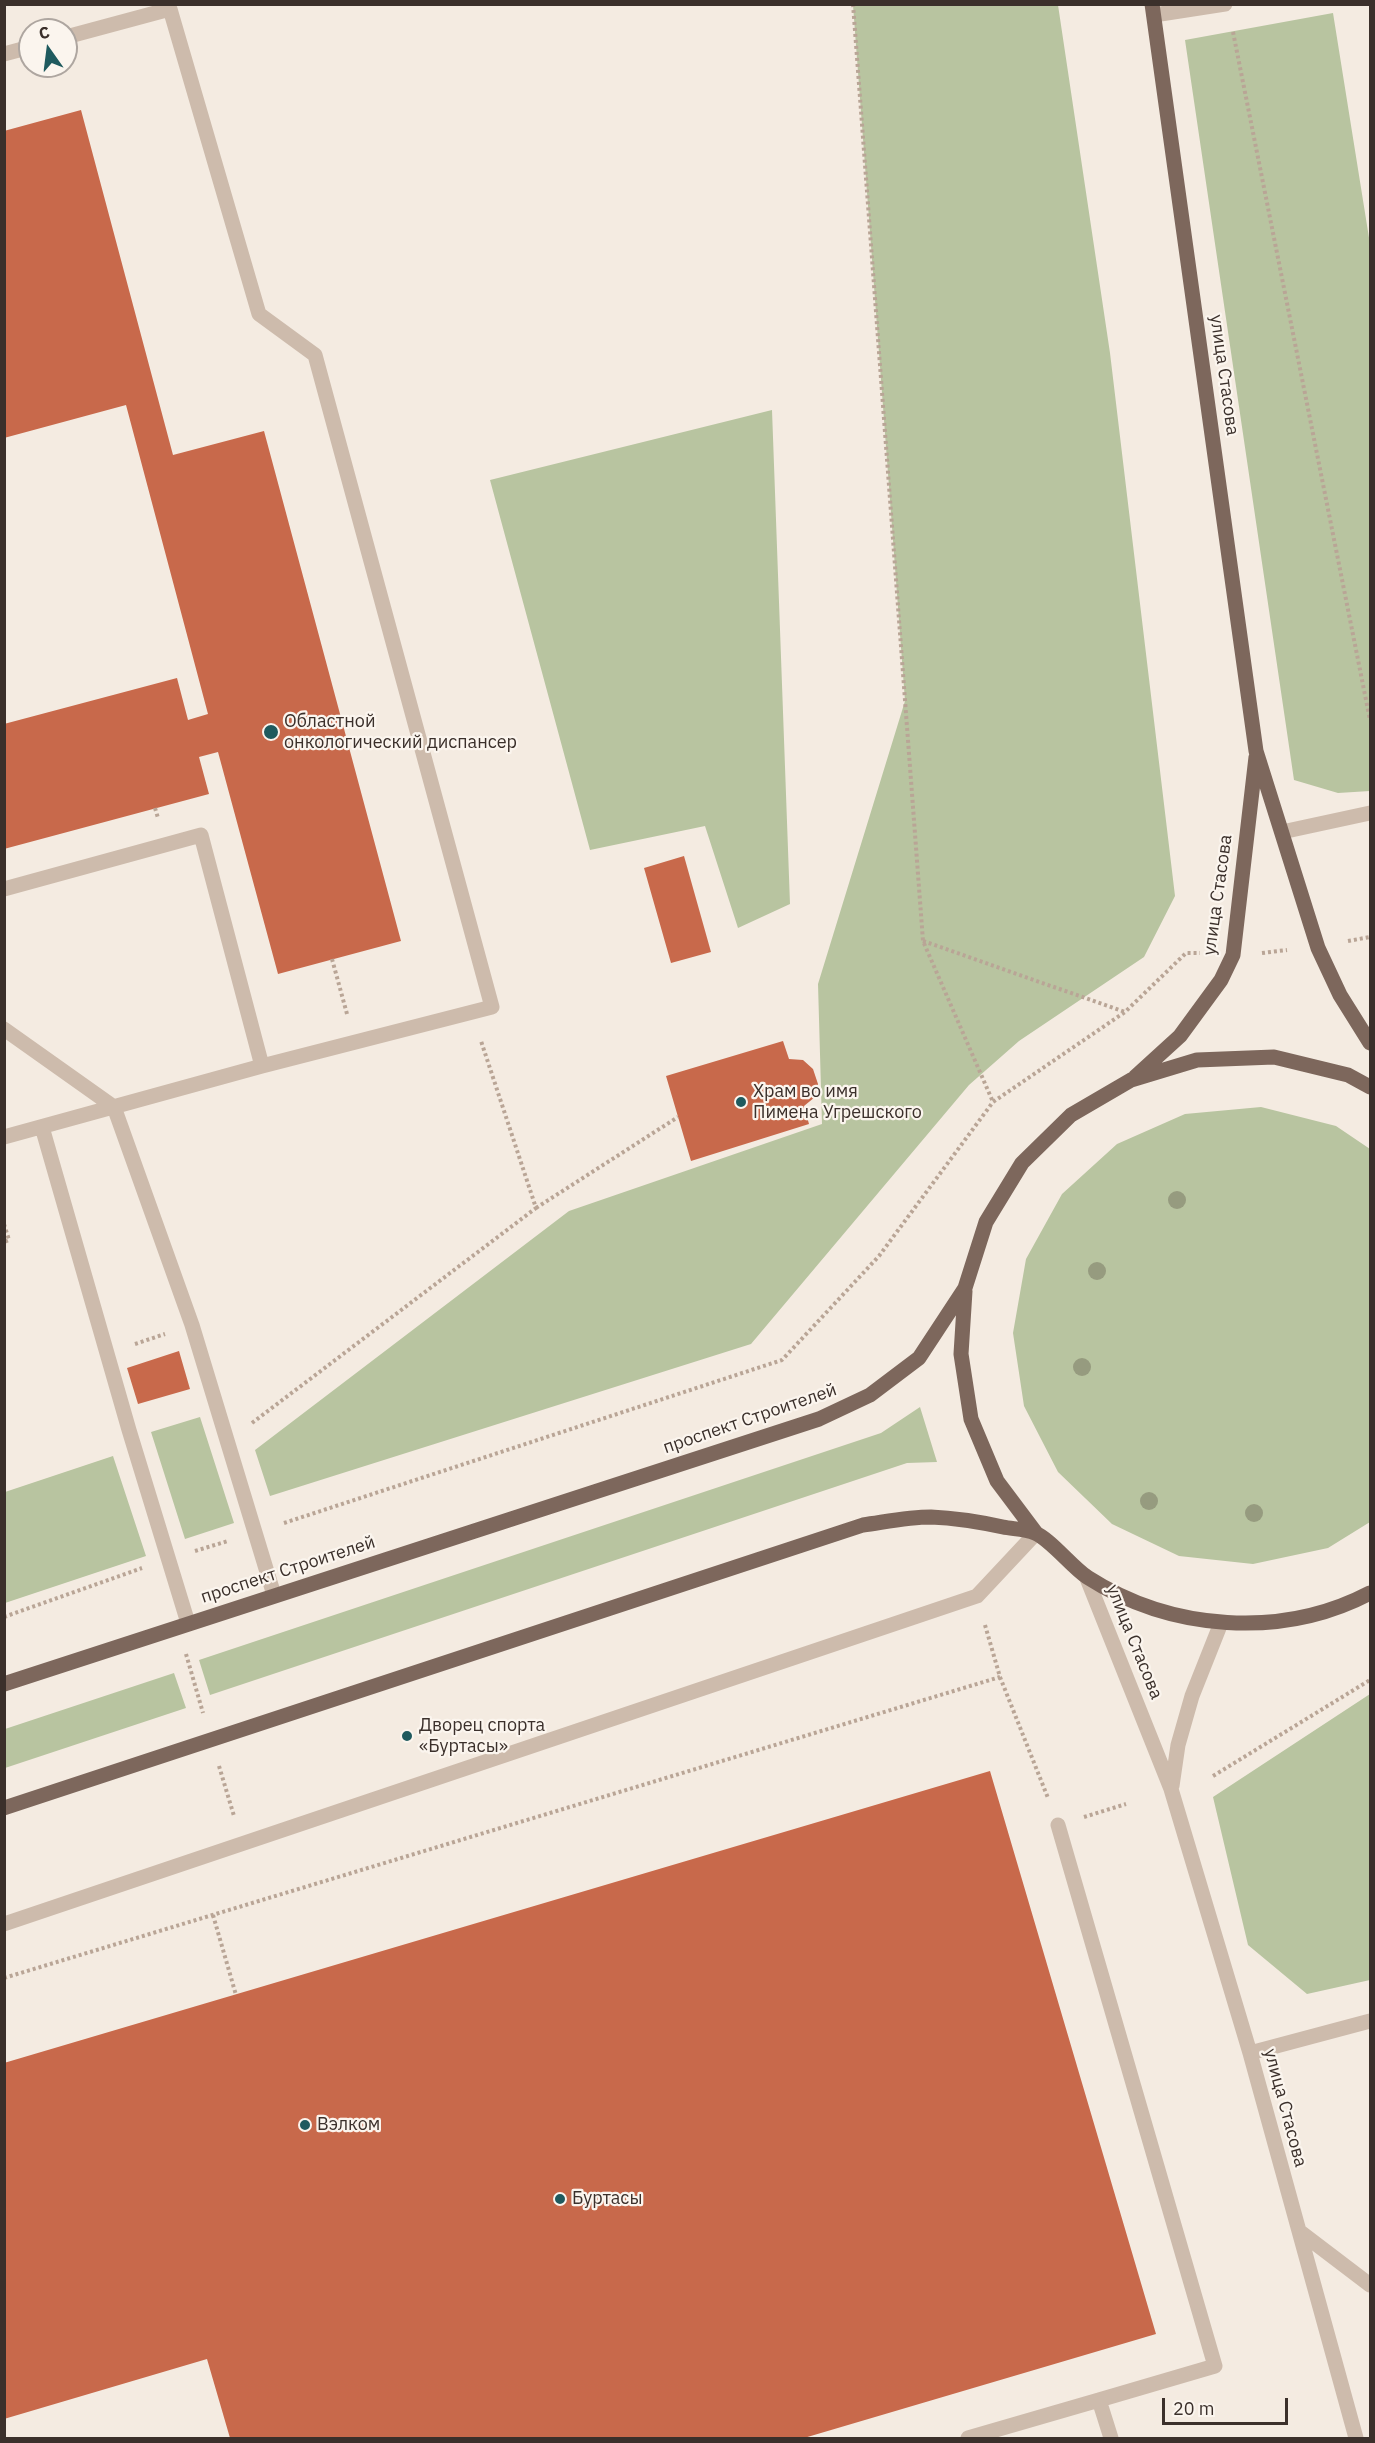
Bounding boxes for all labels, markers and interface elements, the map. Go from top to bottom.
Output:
north arrow [18,18,78,78]
text: С [37,22,52,43]
street label: улица Стасова [1205,313,1243,437]
place label: Областной онкологический диспансер [284,711,517,754]
marker: Областной онкологический диспансер [262,723,280,741]
street label: улица Стасова [1199,833,1237,957]
place label: Храм во имя Пимена Угрешского [753,1081,922,1124]
marker: Храм во имя Пимена Угрешского [734,1095,748,1109]
street label: проспект Строителей [660,1379,840,1459]
street label: проспект Строителей [198,1532,378,1608]
street label: улица Стасова [1101,1582,1167,1702]
place label: Дворец спорта «Буртасы» [419,1715,545,1758]
marker: Дворец спорта «Буртасы» [400,1729,414,1743]
street label: улица Стасова [1259,2046,1311,2170]
place label: Вэлком [317,2114,380,2136]
marker: Вэлком [298,2118,312,2132]
place label: Буртасы [572,2188,642,2210]
marker: Буртасы [553,2192,567,2206]
scale bar [1165,2386,1291,2424]
text: 20 m [1173,2397,1215,2420]

